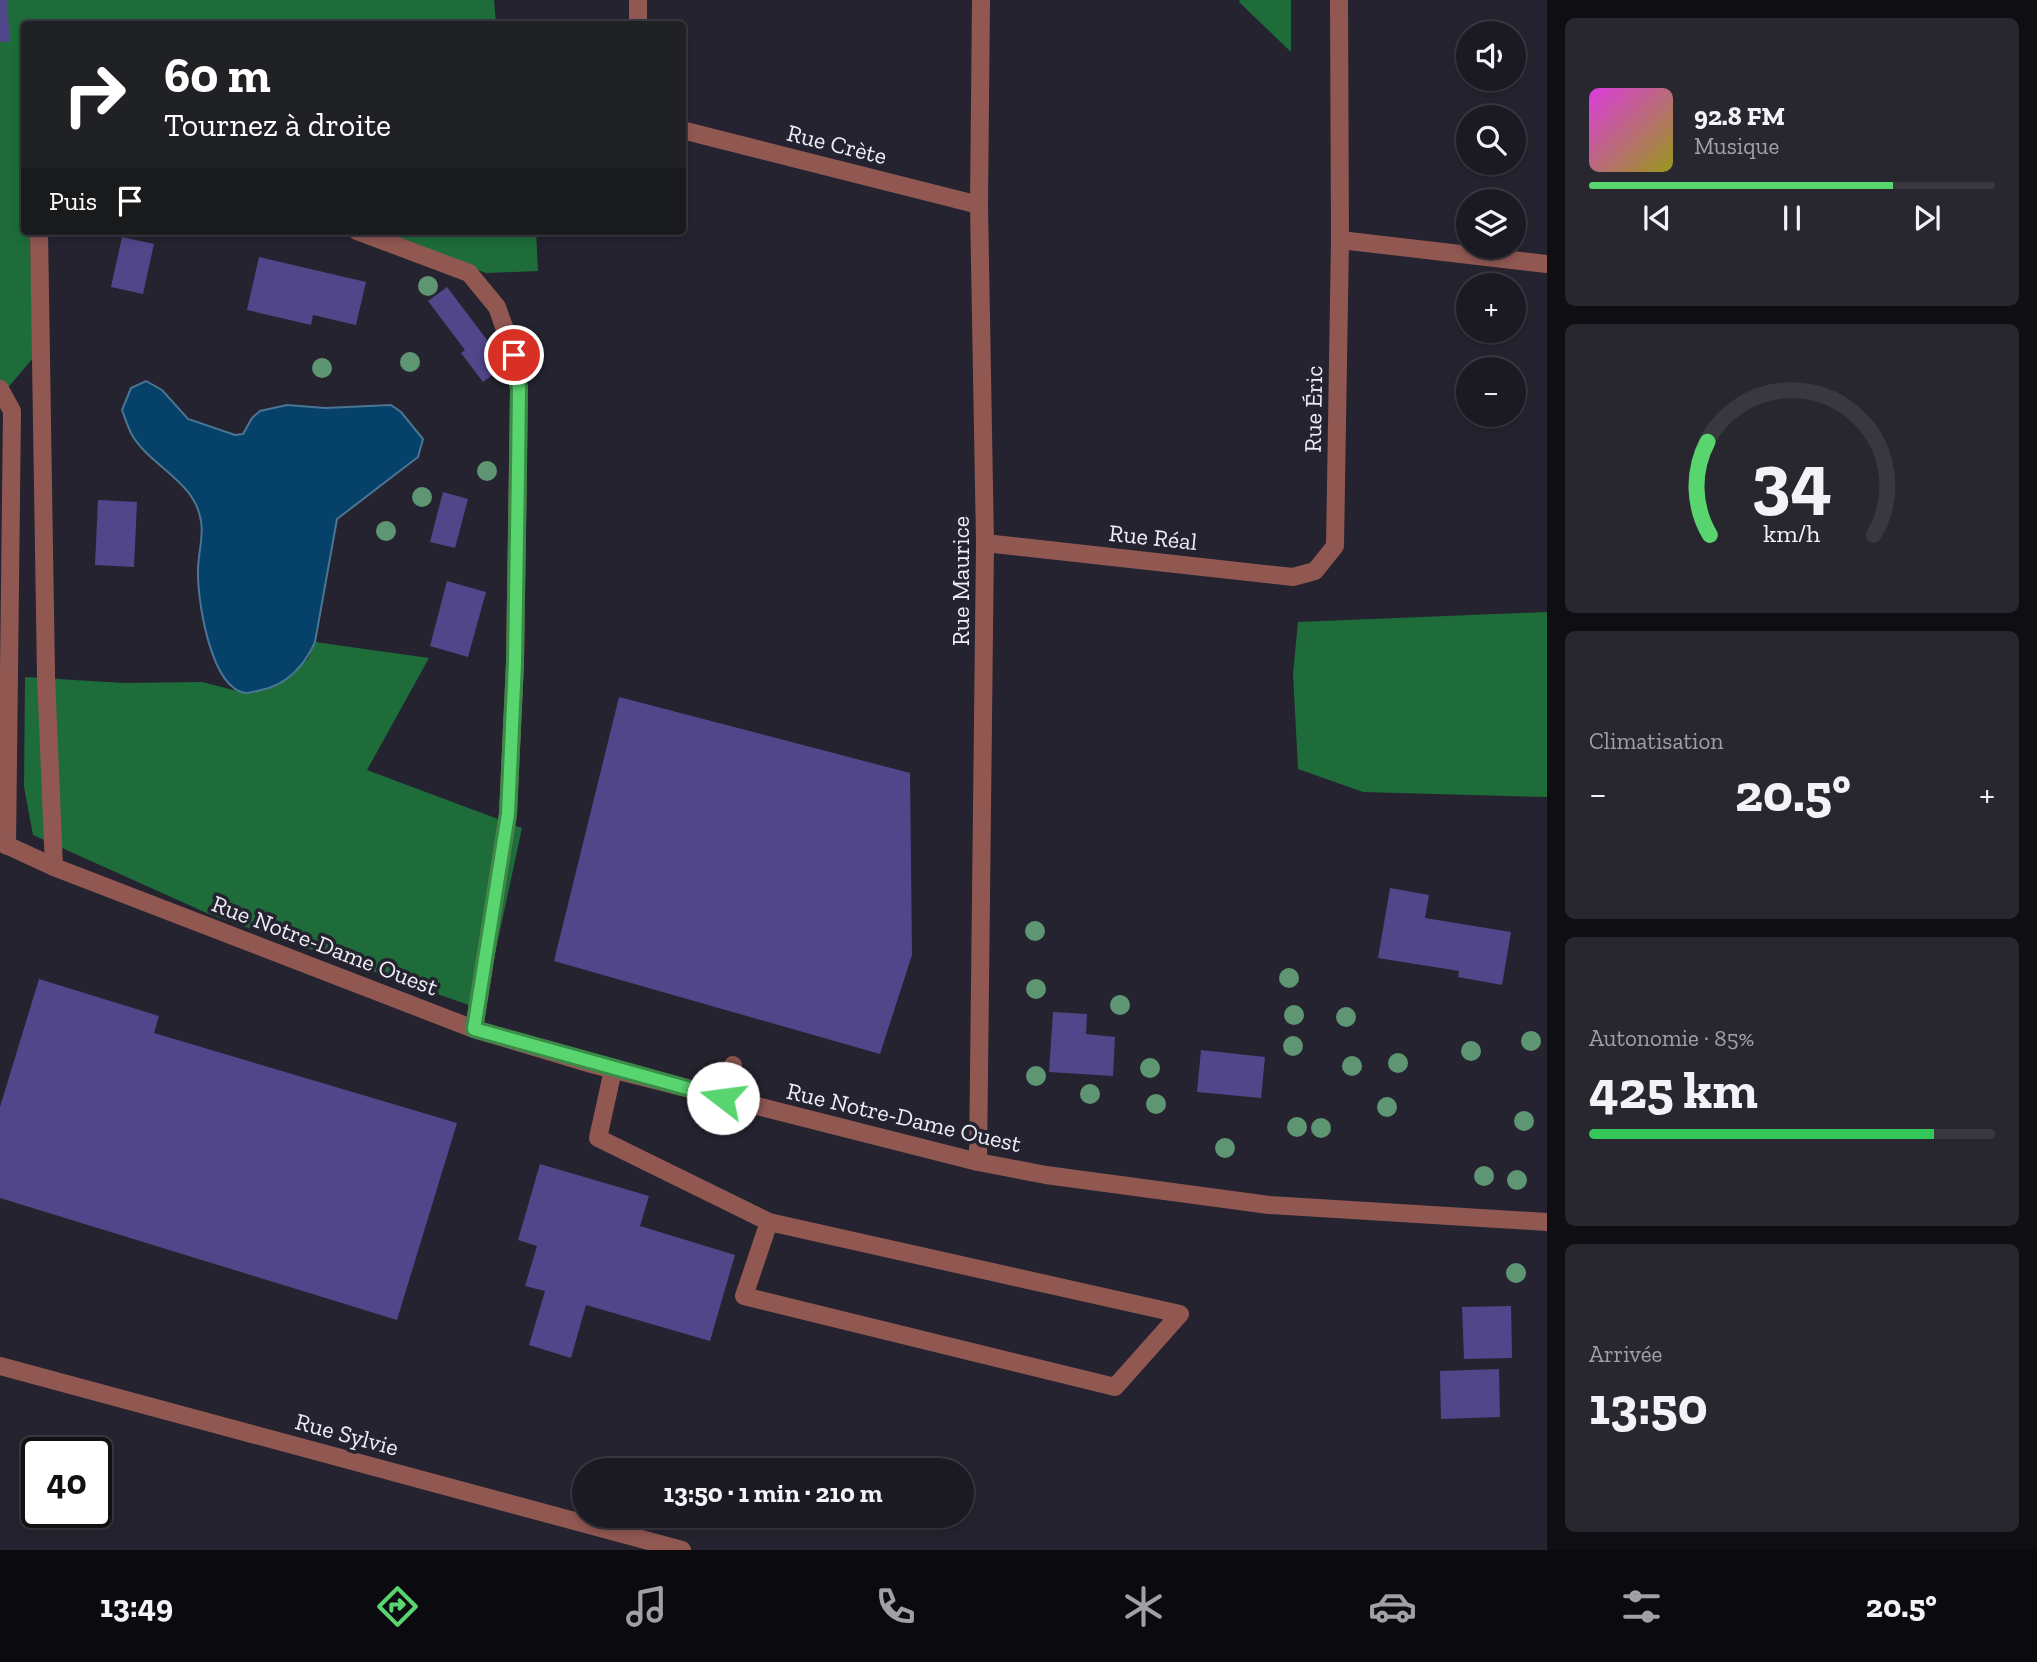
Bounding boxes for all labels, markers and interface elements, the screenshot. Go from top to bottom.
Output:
map controls [1456,21,1526,427]
button: sound [1456,21,1526,91]
text: 60 m [164,46,271,105]
icon: right [49,49,140,140]
text: 92.8 FM [1694,100,1785,132]
button: search [1456,105,1526,175]
text: Tournez à droite [164,106,391,144]
street label: Rue Crète [784,118,890,170]
text: Musique [1694,132,1779,160]
icon: arrive [111,182,149,220]
text: Puis [49,185,97,217]
button: layers [1456,189,1526,259]
icon: previous [1638,199,1676,237]
icon: pause [1773,199,1811,237]
icon: next [1908,199,1946,237]
button: + [1456,273,1526,343]
pin [484,325,544,385]
icon: arrive [495,336,533,374]
button: − [1456,357,1526,427]
street label: Rue Éric [1298,365,1328,453]
text: 34 [1752,436,1832,524]
street label: Rue Maurice [946,516,975,646]
text: km/h [1763,517,1821,547]
street label: Rue Réal [1107,518,1199,556]
text: Climatisation [1589,727,1723,755]
text: 20.5° [1735,762,1851,824]
text: − [1589,771,1607,817]
text: + [1979,771,1995,817]
street label: Rue Notre-Dame Ouest [208,888,442,1002]
text: Autonomie · 85% [1589,1024,1754,1052]
text: 425 km [1589,1059,1758,1121]
position arrow [686,1061,760,1135]
street label: Rue Notre-Dame Ouest [784,1076,1024,1158]
text: Arrivée [1589,1340,1662,1368]
text: 13:50 [1589,1375,1708,1437]
street label: Rue Sylvie [292,1406,402,1462]
speed limit sign: 40 [21,1437,112,1528]
text: 13:50 · 1 min · 210 m [663,1477,883,1509]
icon: directions [373,1582,422,1631]
icon: music [622,1582,671,1631]
icon: phone [871,1582,920,1631]
icon: climate [1119,1582,1168,1631]
icon: car [1368,1582,1417,1631]
icon: filters [1617,1582,1666,1631]
text: 13:49 [100,1587,173,1625]
text: 20.5° [1866,1587,1937,1625]

